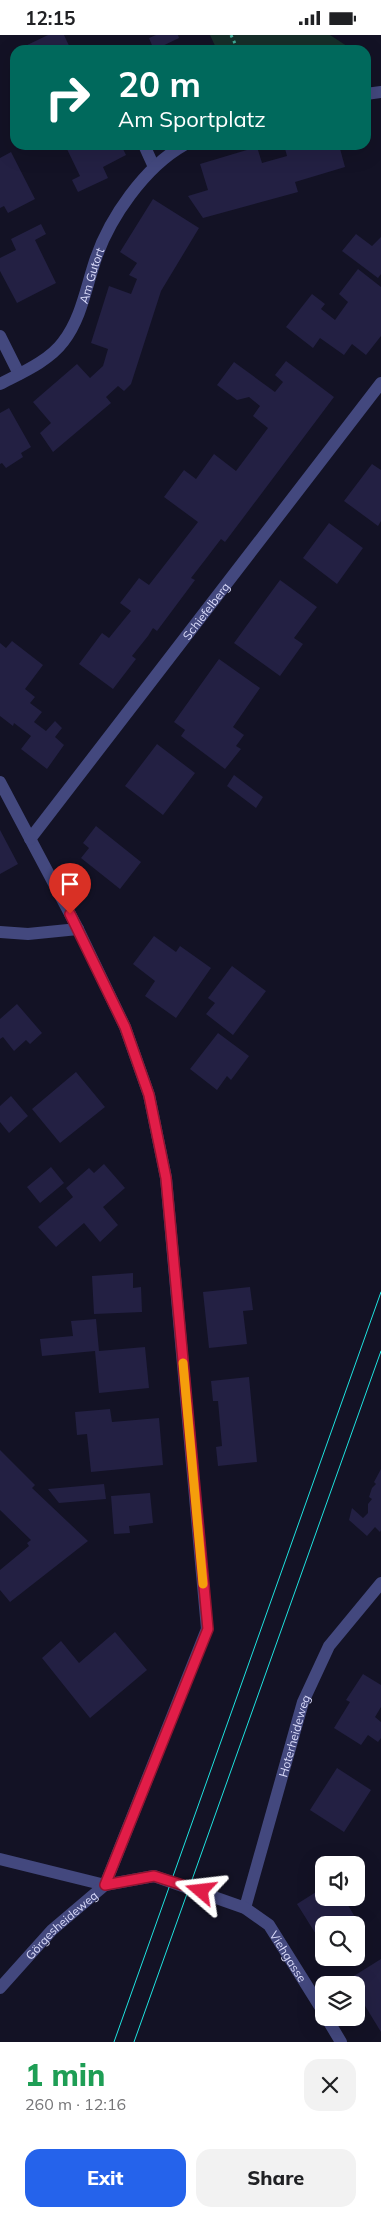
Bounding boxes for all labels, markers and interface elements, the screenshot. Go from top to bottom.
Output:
text: 12:15 [25,6,75,30]
text: 20 m [118,62,201,106]
icon: right [35,65,100,130]
text: Am Sportplatz [118,105,266,133]
street label: Am Gutort [75,245,107,305]
street label: Schiefelberg [179,579,232,642]
pin [49,863,91,914]
icon: arrive [56,870,84,898]
street label: Hoterheideweg [275,1692,313,1779]
map controls [315,1856,365,2026]
button: sound [315,1856,365,1906]
position arrow [174,1864,226,1916]
street label: Görgesheideweg [22,1887,100,1962]
button: search [315,1916,365,1966]
street label: Viehgasse [267,1928,310,1985]
button: layers [315,1976,365,2026]
text: 1 min [25,2056,105,2094]
button: close [304,2059,356,2111]
text: 260 m · 12:16 [25,2094,126,2114]
button: Exit [25,2149,186,2207]
button: Share [196,2149,356,2207]

